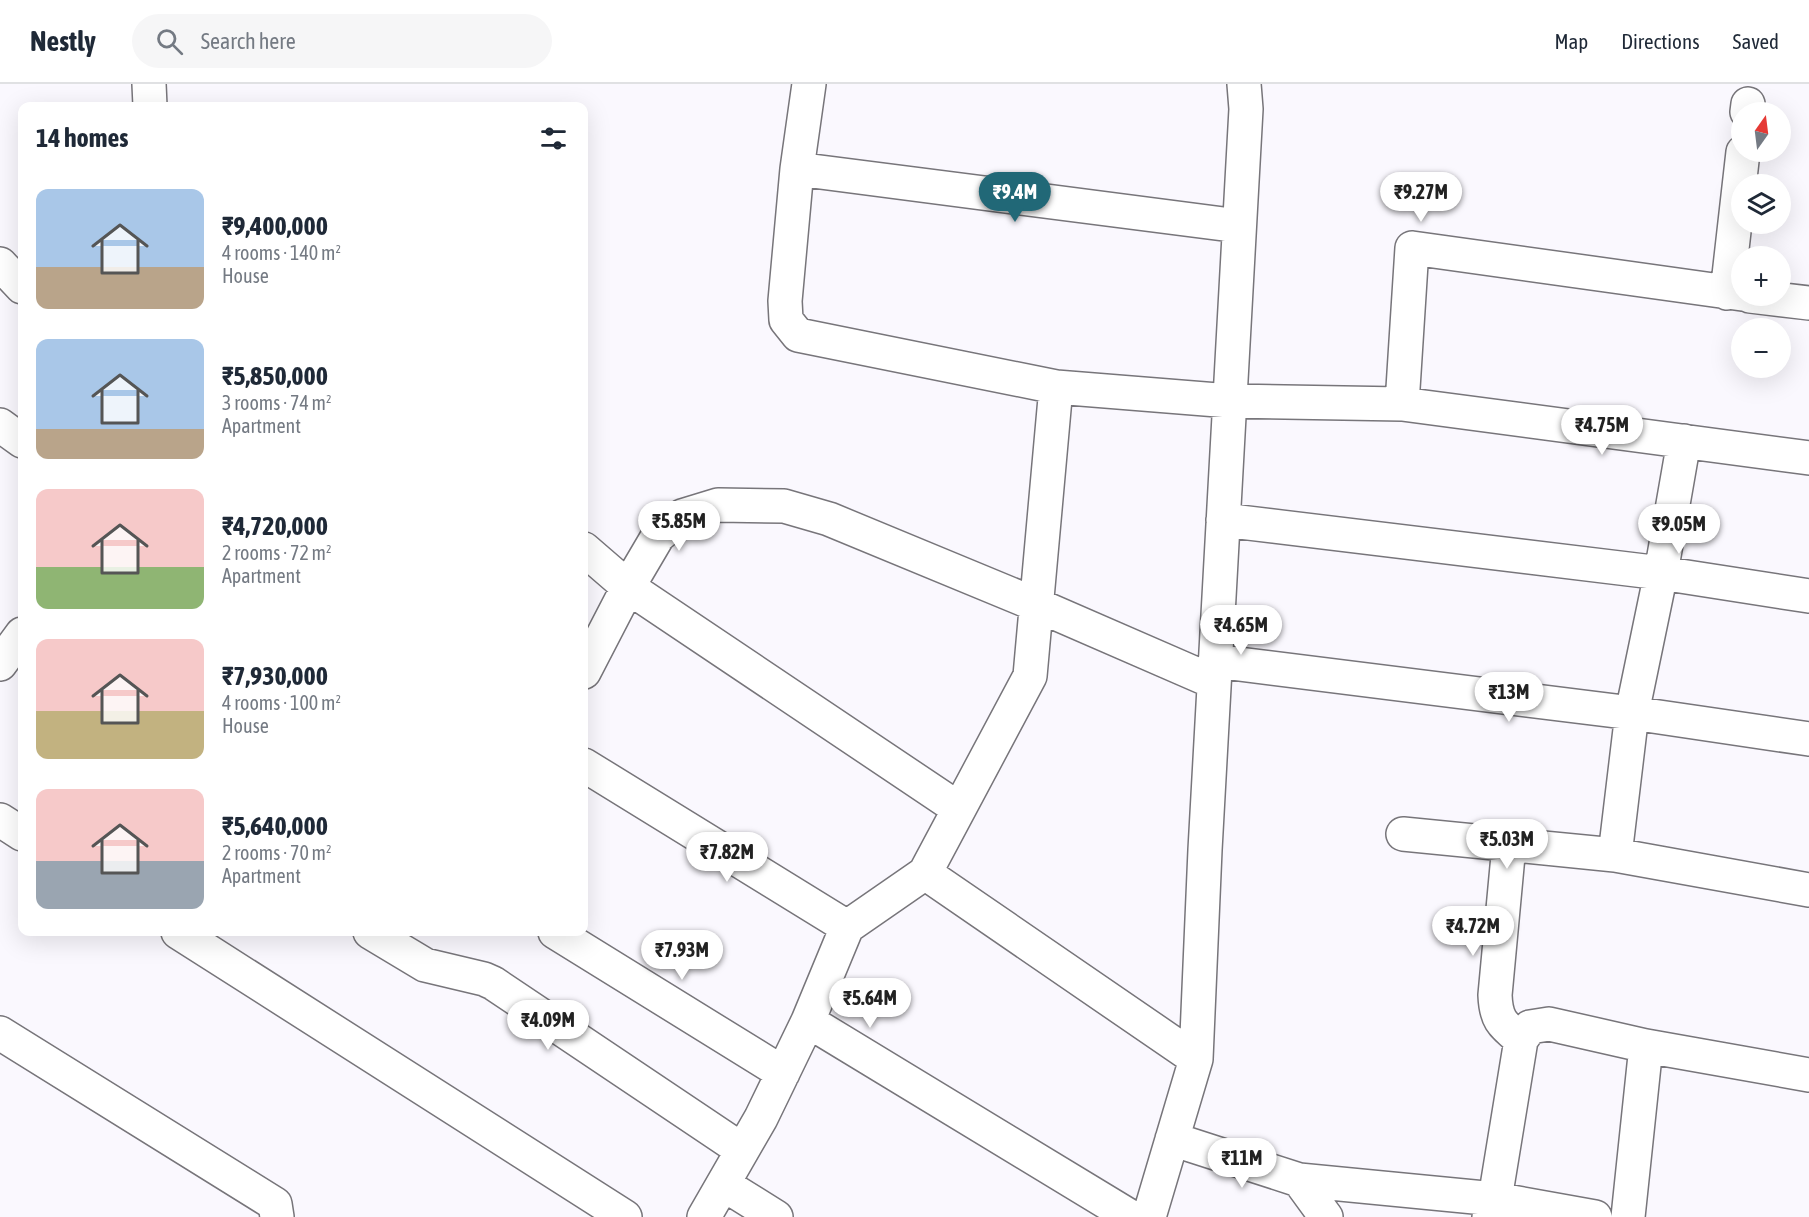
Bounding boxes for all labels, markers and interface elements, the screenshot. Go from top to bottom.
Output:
search box [132,14,552,68]
text: Nestly [30,25,96,57]
icon: search [153,25,186,58]
text: Search here [201,28,296,54]
text: Map [1554,29,1588,53]
text: Directions [1621,29,1700,53]
text: Saved [1733,29,1779,53]
north arrow [1731,102,1791,162]
map controls [1731,102,1791,378]
icon: filters [537,122,570,155]
text: 14 homes [36,123,129,153]
pin: ₹9.4M [973,172,1057,223]
pin: ₹9.27M [1372,172,1470,223]
button: layers [1731,174,1791,234]
text: ₹9.4M [993,180,1037,203]
text: ₹9.27M [1394,180,1448,203]
text: ₹9,400,000 [222,211,328,241]
icon: home [84,213,156,285]
text: 4 rooms · 140 m² [222,241,341,264]
button: + [1731,246,1791,306]
text: House [222,264,269,287]
button: − [1731,318,1791,378]
text: ₹5,850,000 [222,361,328,391]
icon: home [84,363,156,435]
text: 3 rooms · 74 m² [222,391,332,414]
pin: ₹4.75M [1553,405,1651,456]
text: ₹4.75M [1575,413,1629,436]
text: Apartment [222,414,301,437]
pin: ₹5.85M [630,501,728,552]
pin: ₹9.05M [1630,504,1728,555]
text: ₹5.85M [652,509,706,532]
text: ₹4,720,000 [222,511,328,541]
text: ₹9.05M [1652,512,1706,535]
icon: home [84,513,156,585]
text: 2 rooms · 72 m² [222,541,332,564]
text: Apartment [222,564,301,587]
pin: ₹4.65M [1192,605,1290,656]
text: ₹4.65M [1214,613,1268,636]
text: ₹7,930,000 [222,661,328,691]
icon: home [84,663,156,735]
pin: ₹13M [1473,672,1545,723]
text: ₹13M [1489,680,1529,703]
text: 4 rooms · 100 m² [222,691,341,714]
text: House [222,714,269,737]
text: ₹5,640,000 [222,811,328,841]
icon: home [84,813,156,885]
pin: ₹5.03M [1458,819,1556,870]
text: ₹5.03M [1480,827,1534,850]
pin: ₹7.82M [678,832,776,883]
text: ₹7.82M [700,840,754,863]
text: 2 rooms · 70 m² [222,841,332,864]
text: Apartment [222,864,301,887]
pin: ₹4.72M [1424,906,1522,957]
text: ₹4.72M [1446,914,1500,937]
pin: ₹7.93M [633,930,731,981]
text: ₹7.93M [655,938,709,961]
pin: ₹5.64M [821,978,919,1029]
text: ₹5.64M [843,986,897,1009]
pin: ₹4.09M [499,1000,597,1051]
text: ₹4.09M [521,1008,575,1031]
pin: ₹11M [1206,1138,1278,1189]
text: ₹11M [1222,1146,1262,1169]

